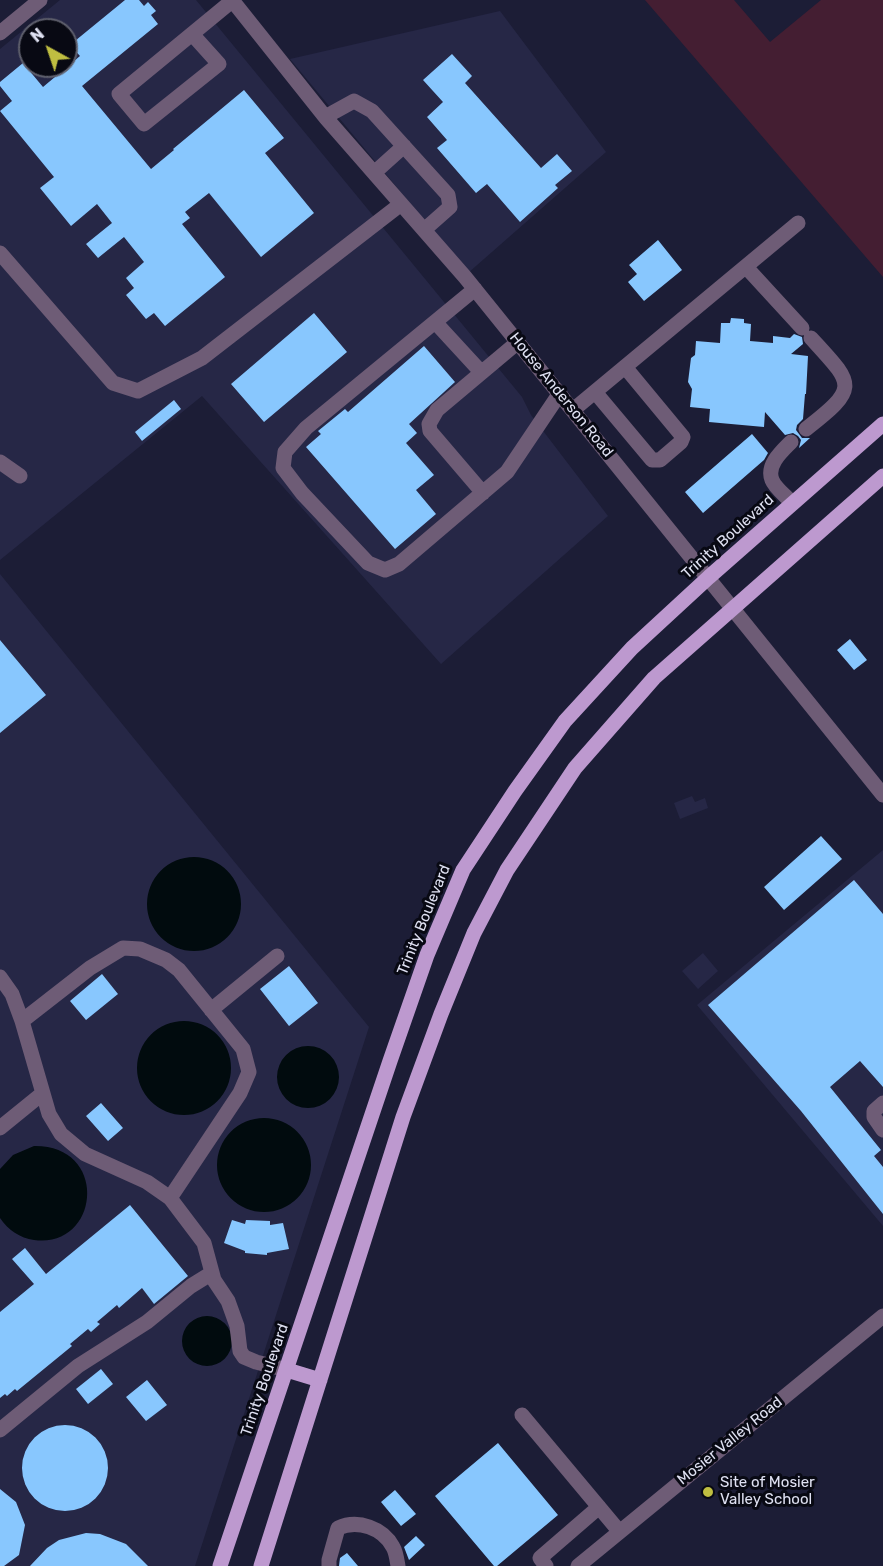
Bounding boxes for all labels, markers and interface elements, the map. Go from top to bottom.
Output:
north arrow [18,18,78,78]
text: N [27,24,48,46]
street label: House Anderson Road [505,329,617,461]
street label: Trinity Boulevard [678,491,778,583]
street label: Trinity Boulevard [394,862,454,978]
street label: Trinity Boulevard [237,1322,293,1438]
street label: Mosier Valley Road [674,1393,786,1489]
place label: Site of Mosier Valley School [720,1474,815,1509]
marker: Site of Mosier Valley School [701,1485,715,1499]

